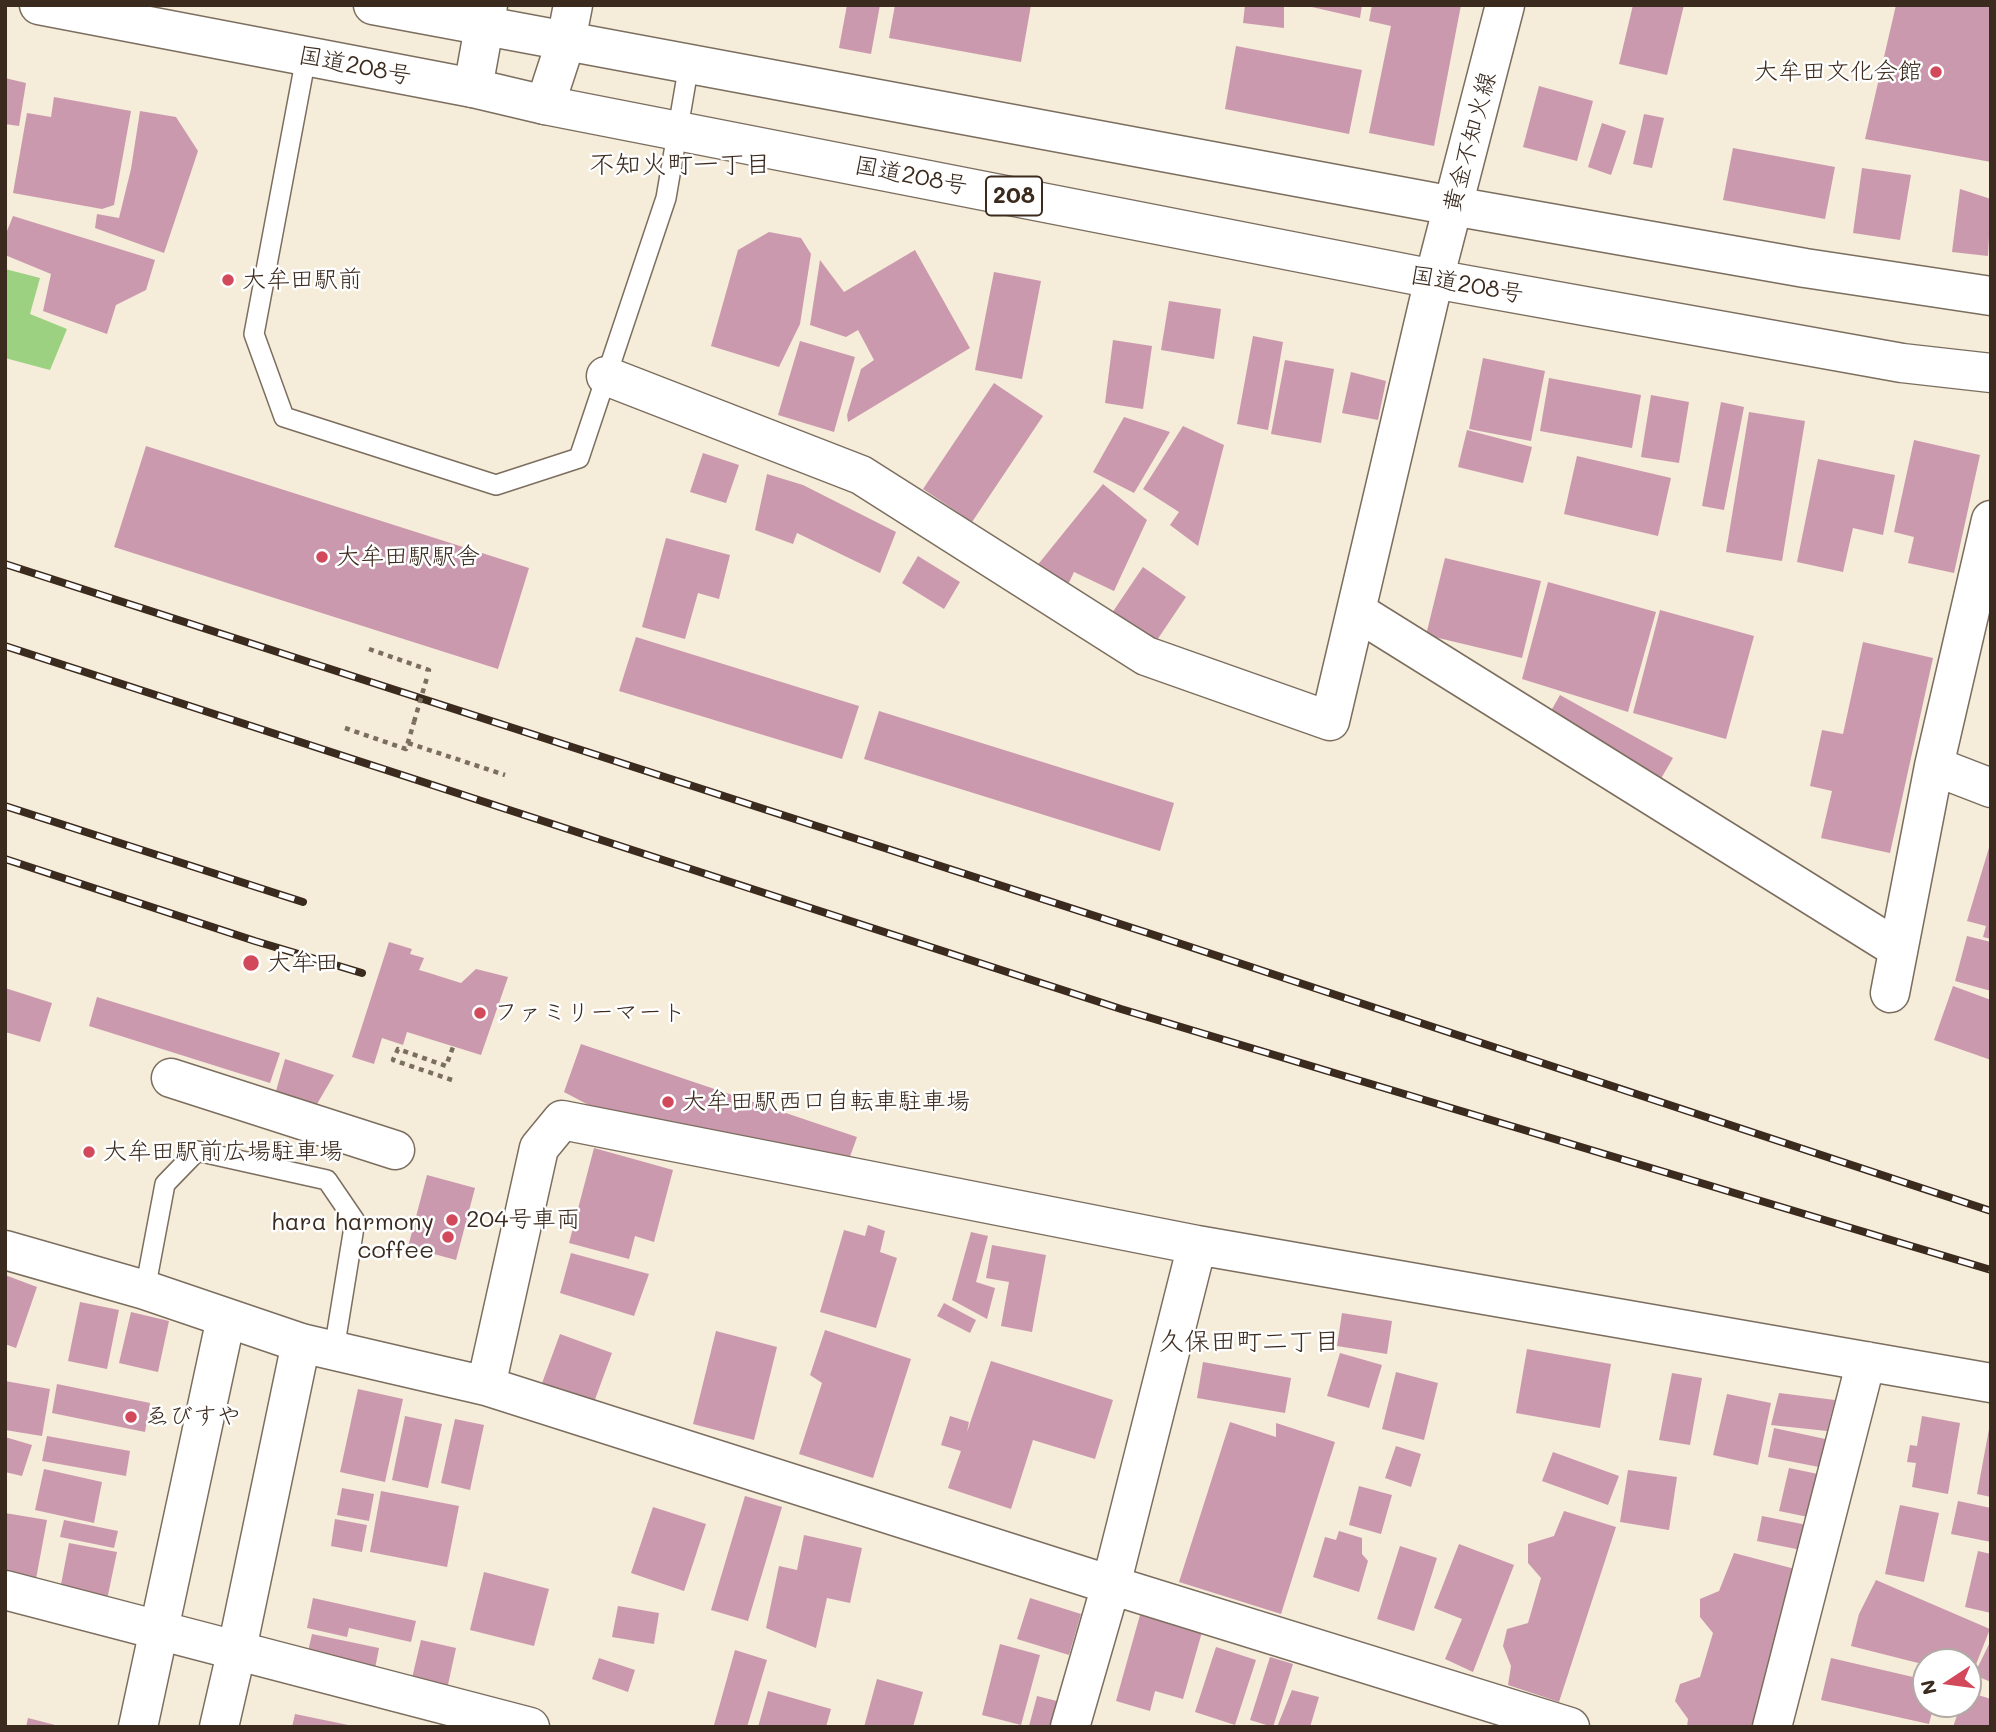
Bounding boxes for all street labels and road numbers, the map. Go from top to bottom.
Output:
street label: 国道208号 [296,41,414,91]
street label: 黄金不知火線 [1437,69,1503,215]
street label: 国道208号 [852,151,970,201]
road number: 208 [986,176,1042,216]
street label: 国道208号 [1408,261,1526,309]

